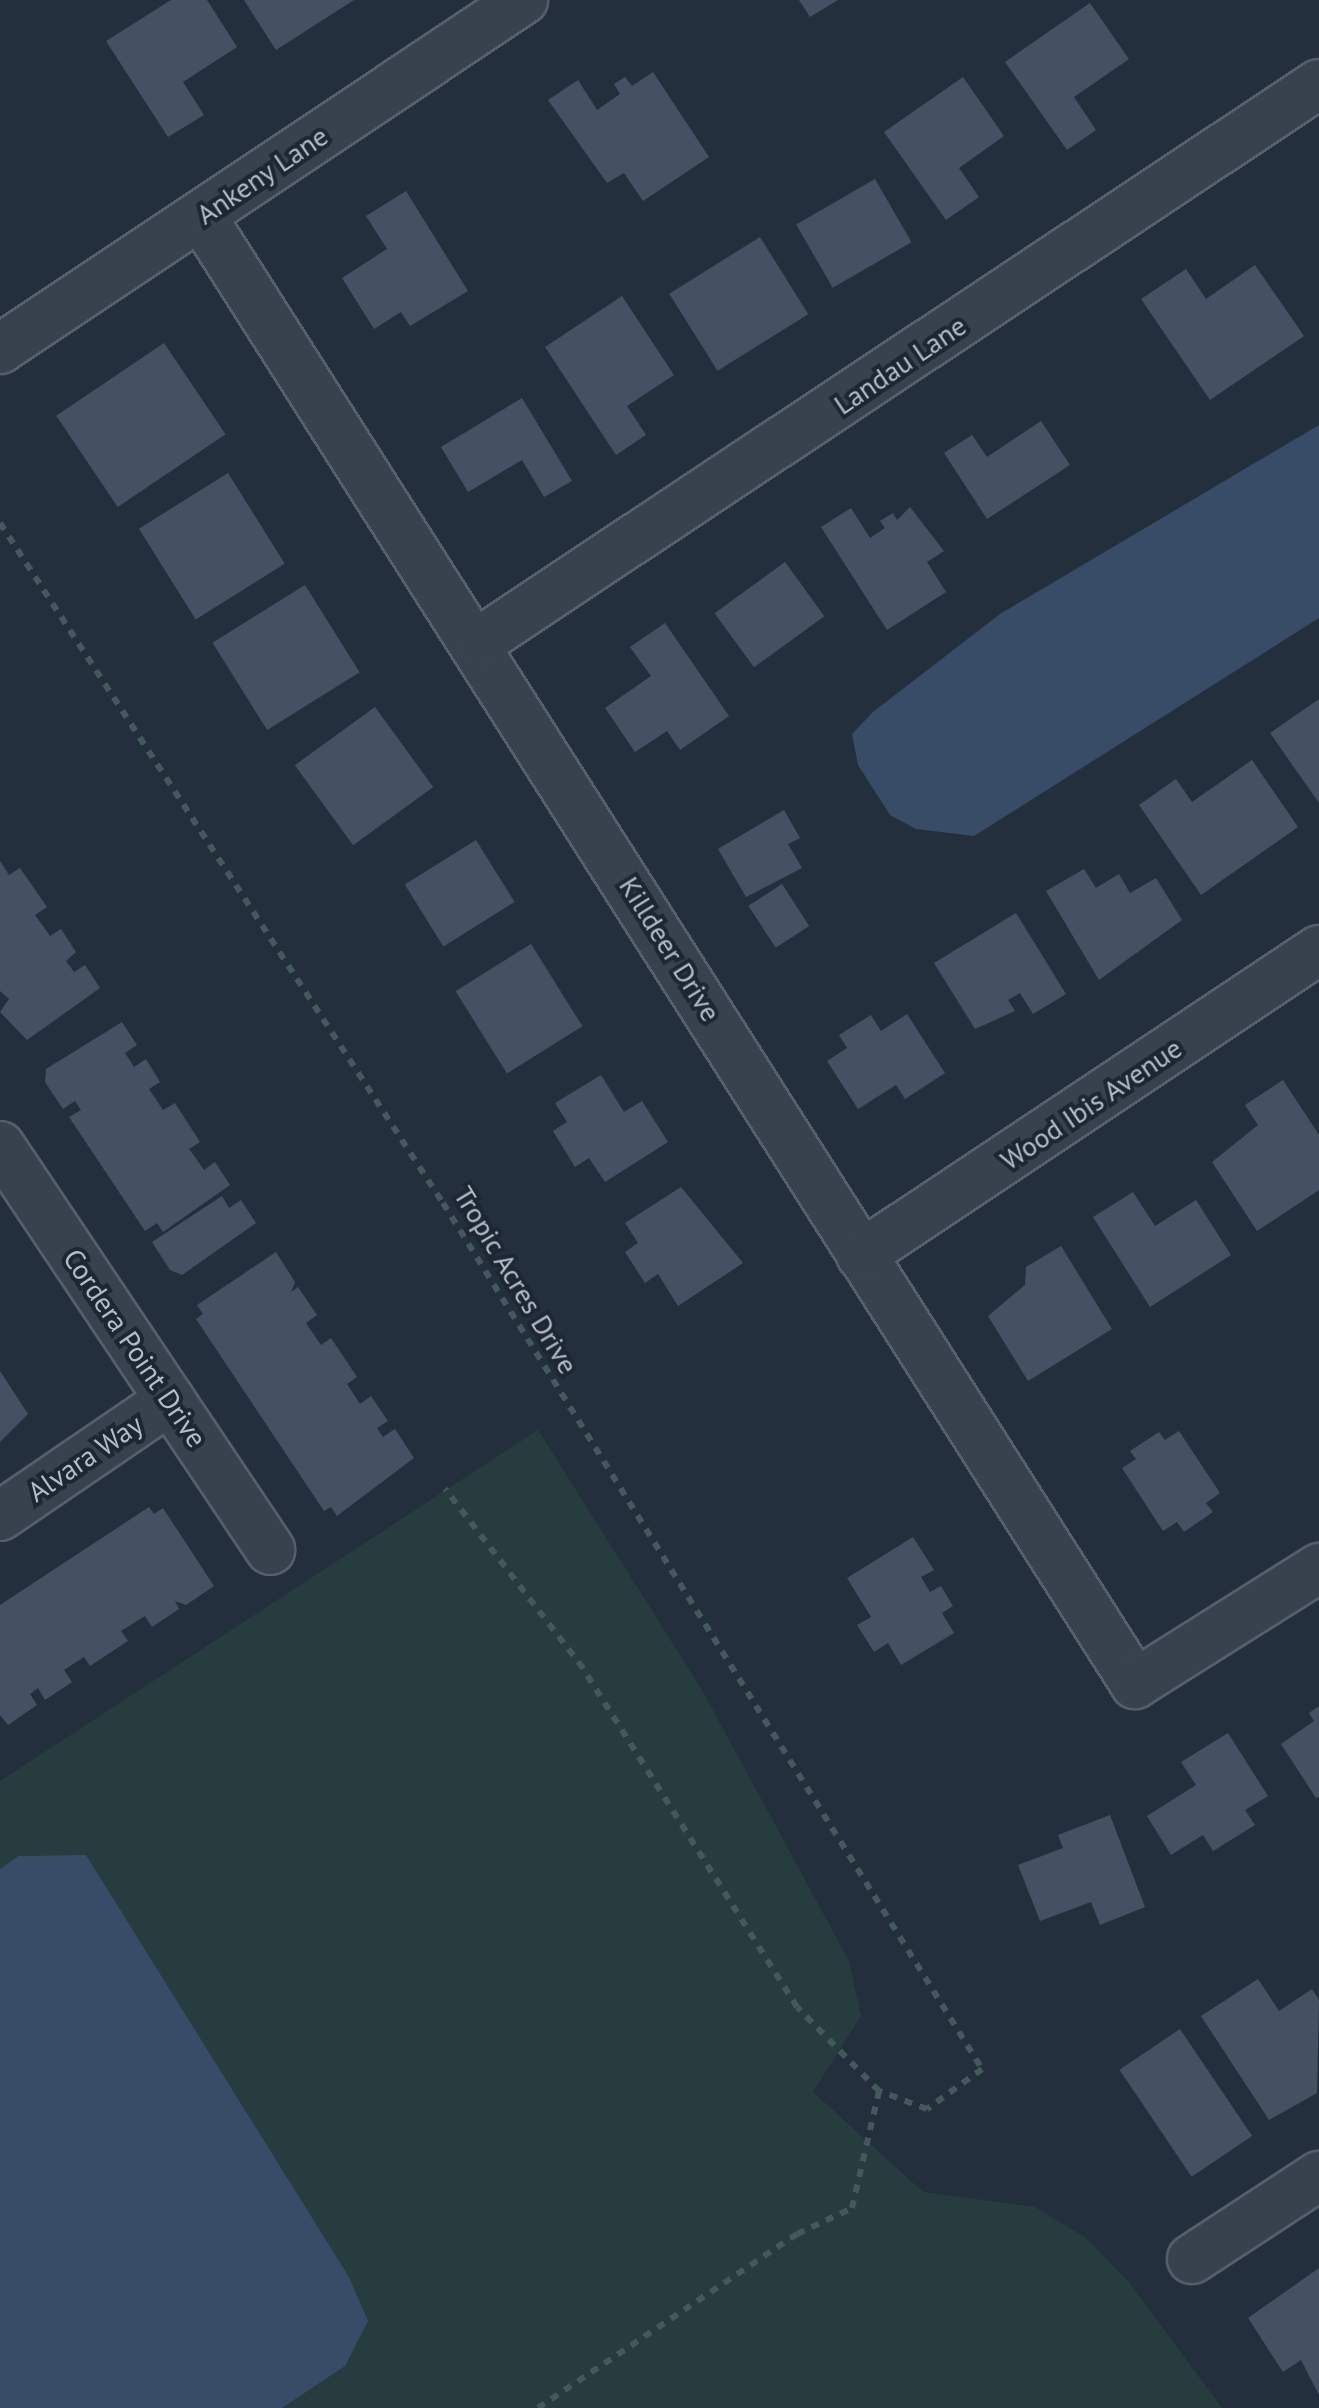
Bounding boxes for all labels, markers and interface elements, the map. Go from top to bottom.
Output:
street label: Ankeny Lane [190,119,334,231]
street label: Landau Lane [828,309,972,421]
street label: Killdeer Drive [612,871,728,1027]
street label: Wood Ibis Avenue [994,1031,1188,1177]
street label: Tropic Acres Drive [446,1180,586,1380]
street label: Cordera Point Drive [56,1242,214,1454]
street label: Alvara Way [21,1407,149,1509]

